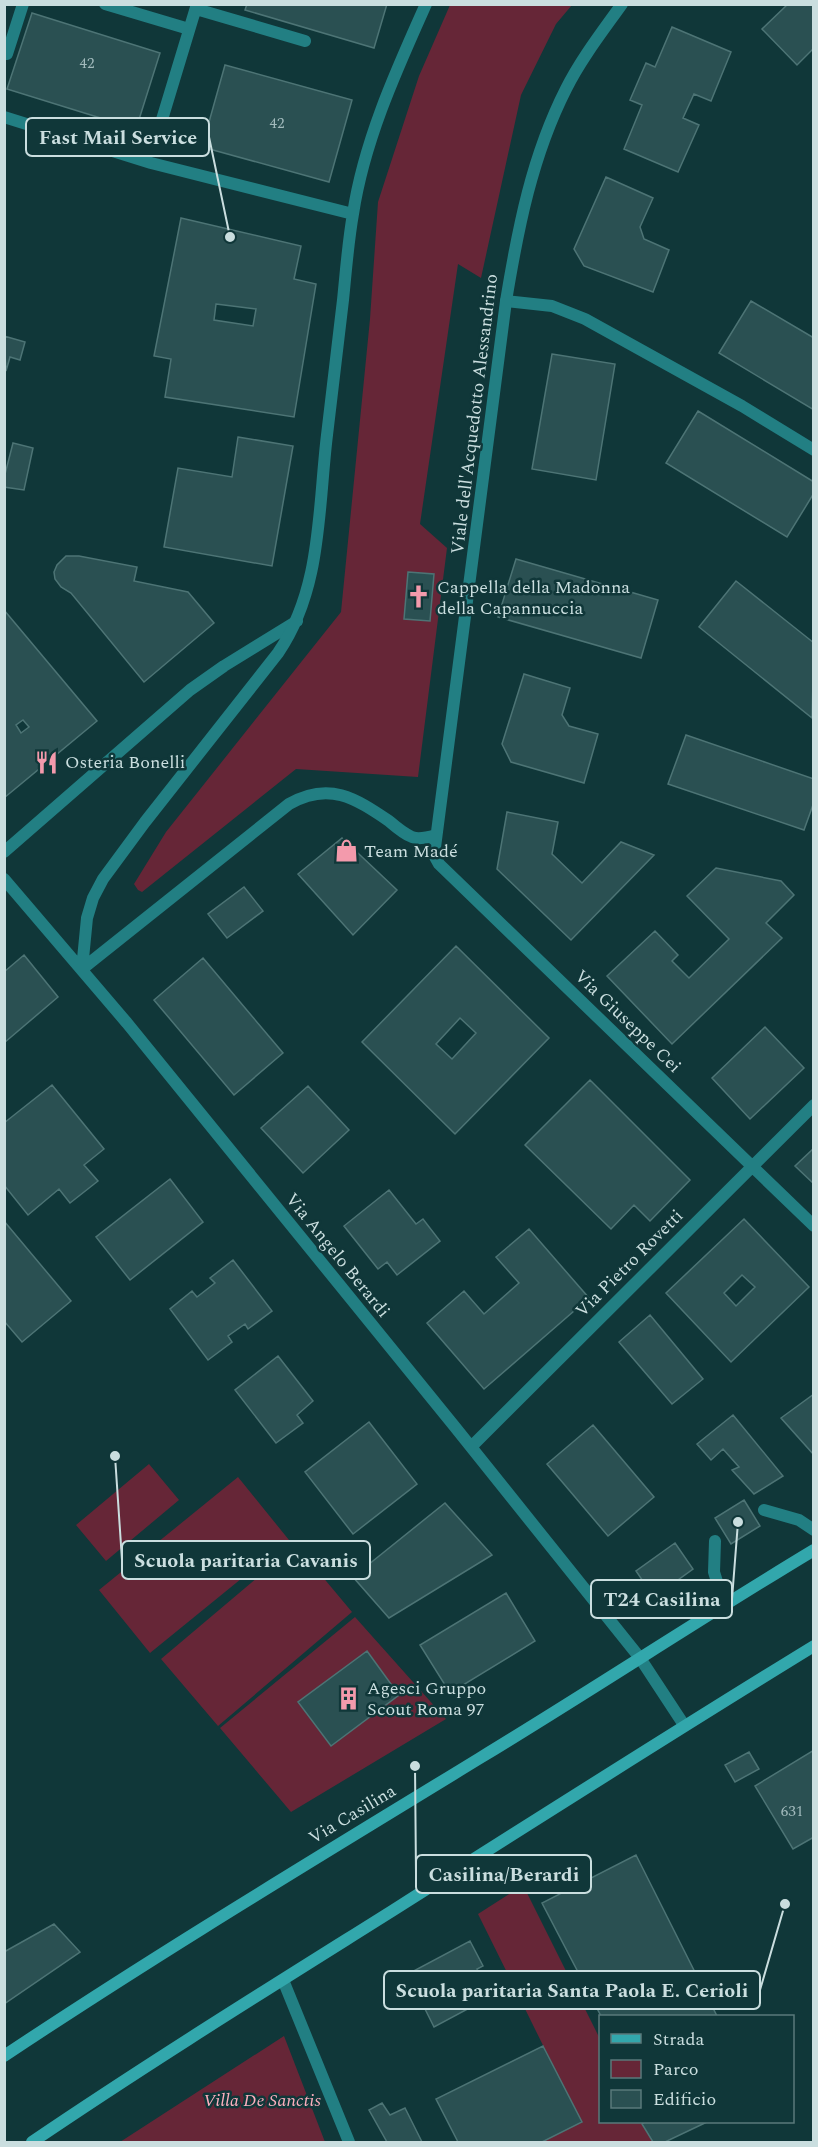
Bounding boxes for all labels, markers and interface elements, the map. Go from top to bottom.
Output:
house number: 42 [79,52,95,75]
house number: 42 [269,112,285,135]
callout: Fast Mail Service [26,118,209,156]
text: Fast Mail Service [39,123,197,153]
street label: Viale dell'Acquedotto Alessandrino [444,272,505,556]
place label: Cappella della Madonna della Capannuccia [437,574,630,622]
church icon: Cappella della Madonna della Capannuccia [406,584,432,610]
restaurant icon: Osteria Bonelli [34,749,60,775]
place label: Osteria Bonelli [65,749,185,776]
shop icon: Team Madé [333,838,359,864]
place label: Team Madé [364,838,458,865]
street label: Via Giuseppe Cei [568,963,687,1080]
street label: Via Angelo Berardi [279,1187,396,1324]
street label: Via Pietro Rovetti [569,1203,690,1324]
callout: Scuola paritaria Cavanis [122,1541,370,1579]
text: Scuola paritaria Cavanis [134,1546,358,1576]
callout: T24 Casilina [591,1580,732,1618]
text: T24 Casilina [603,1585,721,1615]
place label: Agesci Gruppo Scout Roma 97 [367,1675,486,1723]
building icon: Agesci Gruppo Scout Roma 97 [336,1685,362,1711]
street label: Via Casilina [303,1778,401,1851]
house number: 631 [781,1800,803,1823]
callout: Casilina/Berardi [416,1855,591,1893]
text: Casilina/Berardi [429,1860,579,1890]
callout: Scuola paritaria Santa Paola E. Cerioli [384,1971,760,2009]
text: Scuola paritaria Santa Paola E. Cerioli [396,1976,748,2006]
legend [599,2015,794,2123]
text: Strada [653,2026,704,2053]
text: Parco [653,2056,698,2083]
text: Edificio [653,2086,716,2113]
park label: Villa De Sanctis [203,2087,321,2114]

